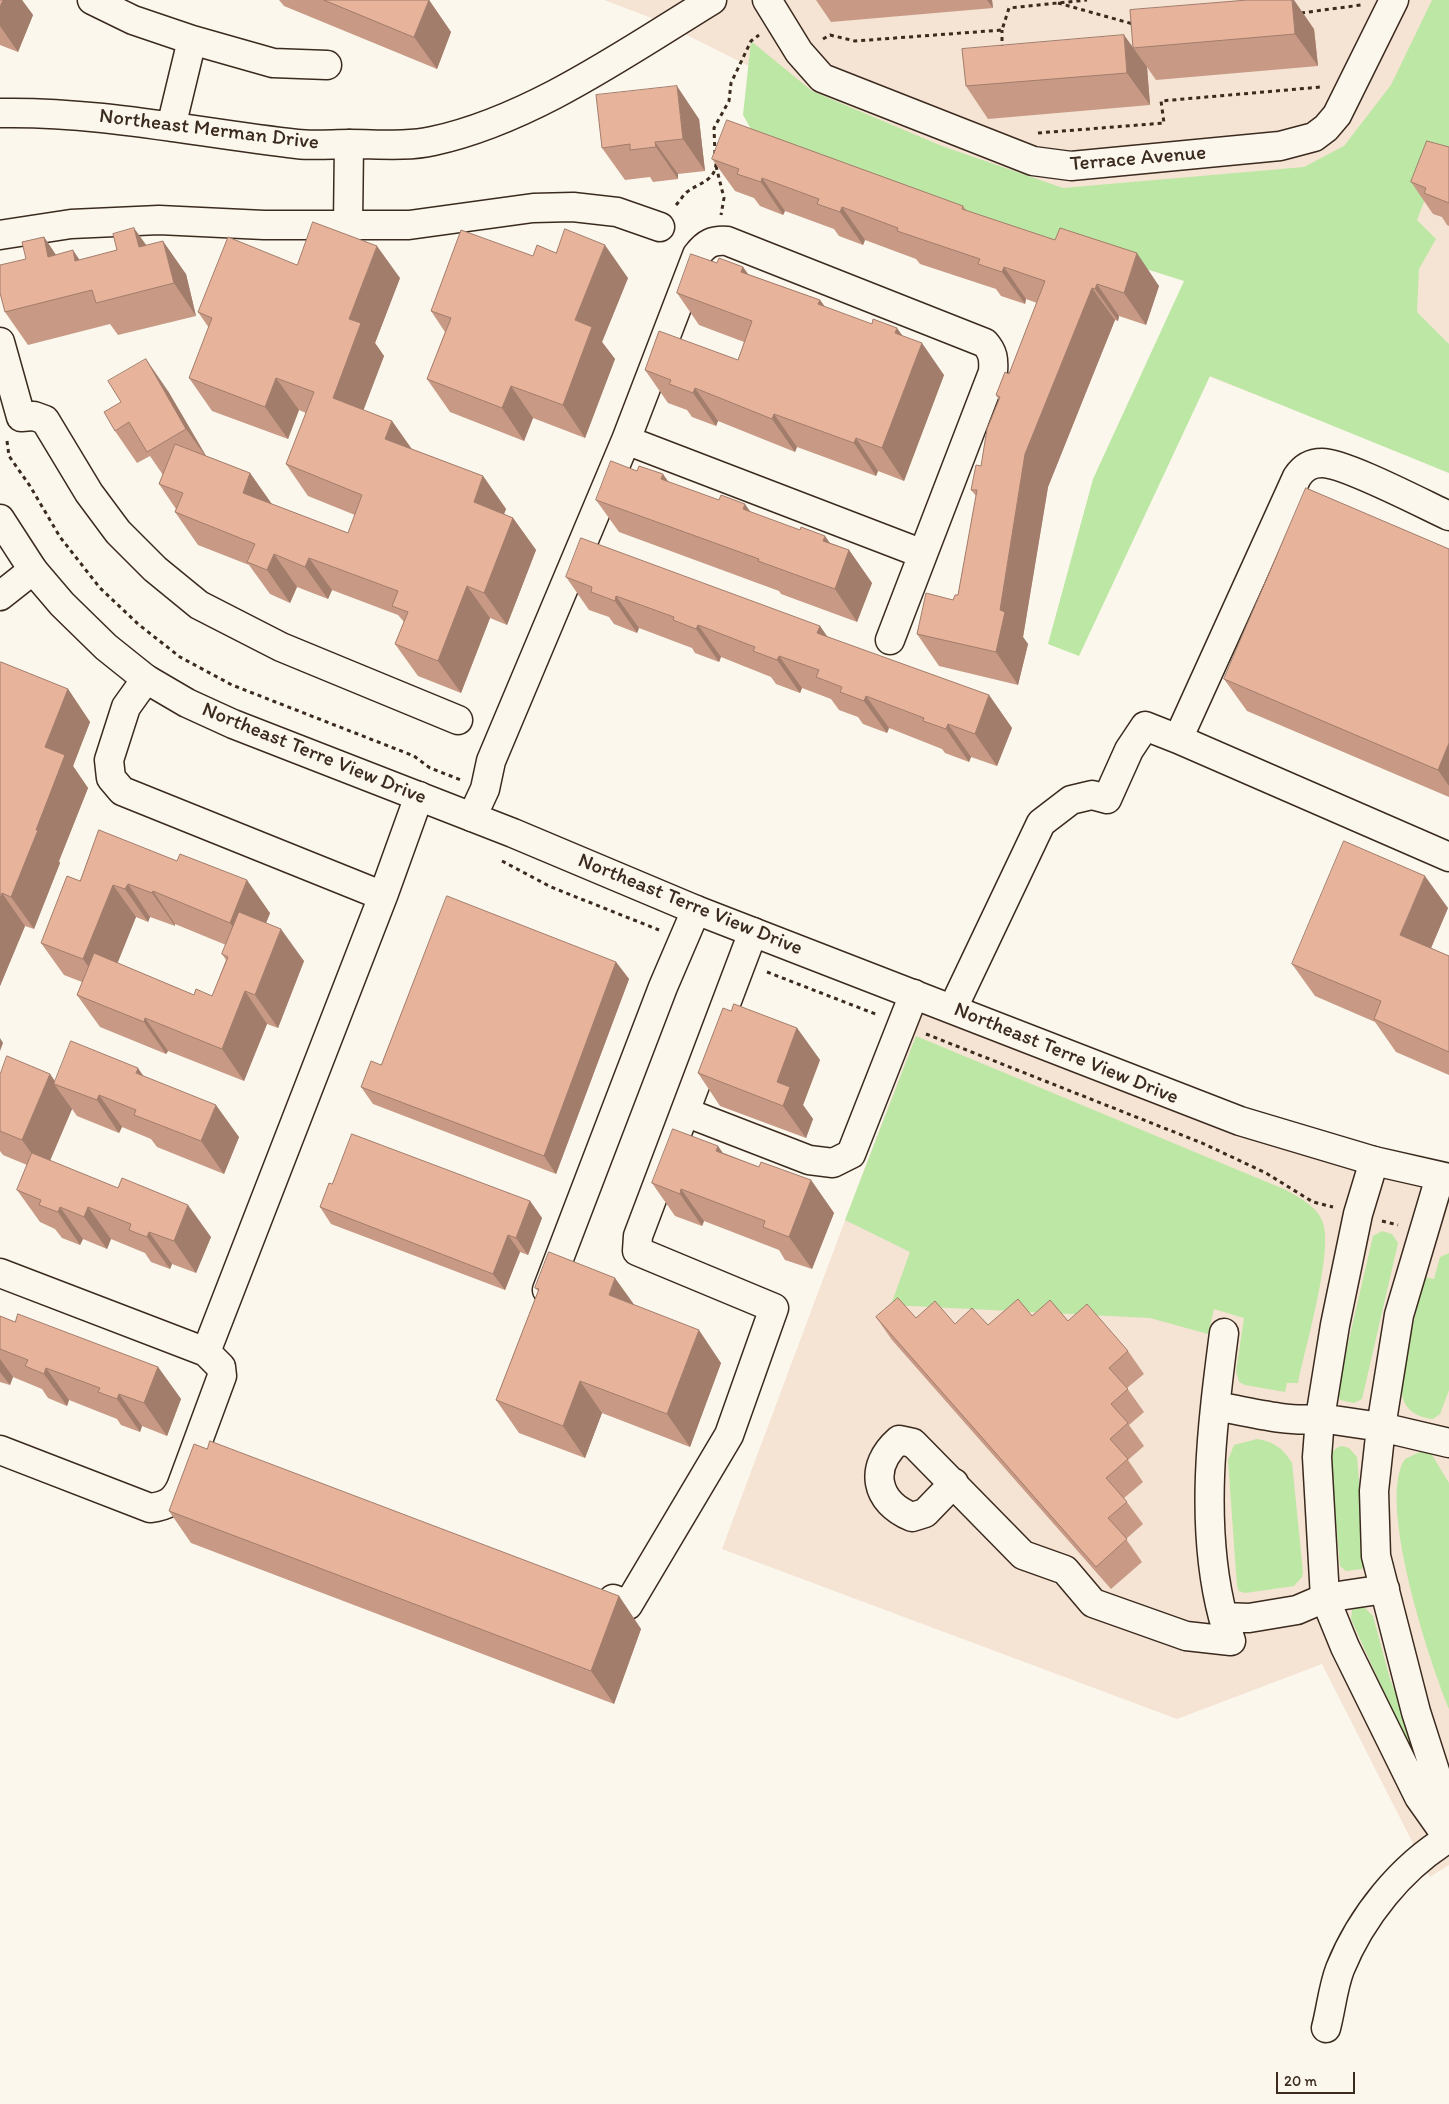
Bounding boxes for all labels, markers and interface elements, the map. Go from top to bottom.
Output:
street label: Northeast Merman Drive [98,104,320,156]
street label: Terrace Avenue [1069,140,1207,178]
street label: Northeast Terre View Drive [198,697,430,811]
street label: Northeast Terre View Drive [574,848,806,962]
street label: Northeast Terre View Drive [950,997,1182,1111]
scale bar [1279,2062,1358,2094]
text: 20 m [1284,2072,1317,2090]

